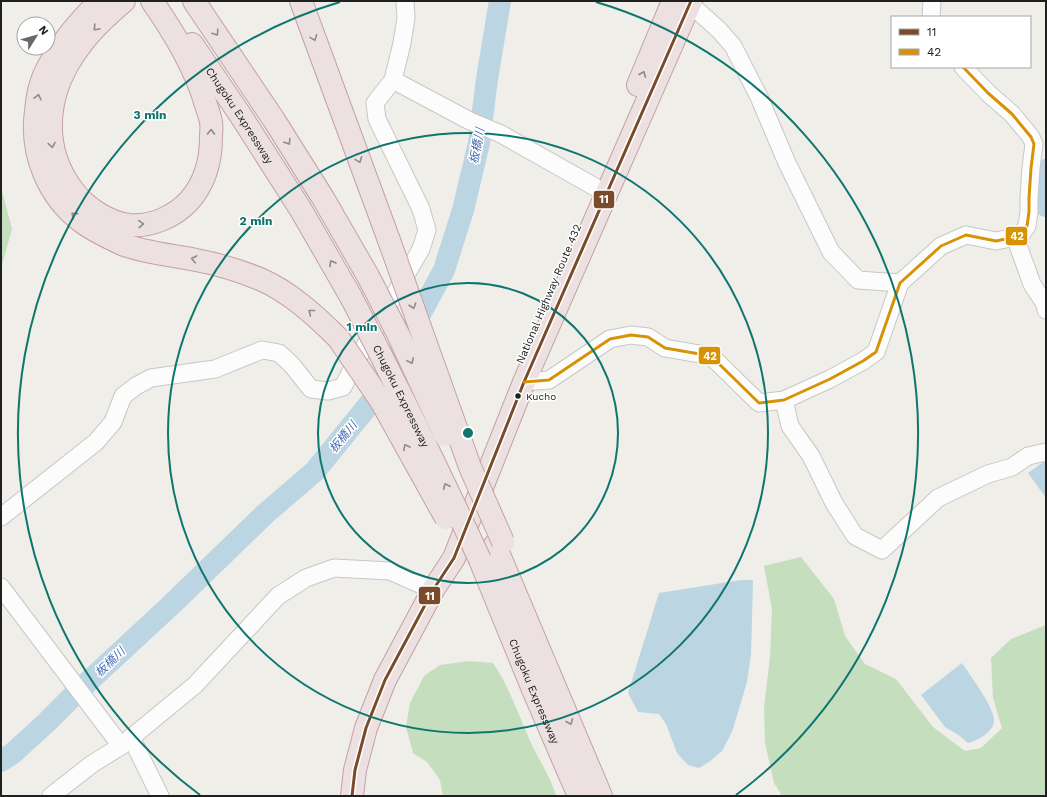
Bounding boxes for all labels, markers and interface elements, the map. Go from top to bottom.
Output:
north arrow [16,16,56,56]
legend [891,16,1031,68]
text: N [36,23,51,37]
one-way arrow [93,23,101,31]
text: 11 [927,25,936,39]
one-way arrow [211,29,218,36]
one-way arrow [309,34,317,41]
text: 42 [927,45,941,59]
street label: Chugoku Expressway [203,65,276,166]
one-way arrow [638,71,646,78]
one-way arrow [34,94,42,100]
text: 3 min [134,108,166,122]
water label: 板橋川 [467,125,488,165]
one-way arrow [207,129,215,135]
one-way arrow [283,138,291,145]
one-way arrow [48,142,56,148]
one-way arrow [355,156,363,163]
line badge: 11 [593,190,615,209]
text: 11 [599,193,609,206]
one-way arrow [71,212,79,220]
text: 2 min [240,214,272,228]
one-way arrow [138,220,144,228]
street label: National Highway Route 432 [514,222,584,366]
line badge: 42 [1005,226,1028,246]
text: 42 [1010,230,1024,243]
one-way arrow [191,256,197,264]
one-way arrow [329,260,336,267]
one-way arrow [408,302,416,309]
one-way arrow [309,310,316,317]
text: 1 min [347,320,377,334]
street label: Chugoku Expressway [370,342,432,450]
line badge: 42 [698,346,721,365]
text: 42 [703,350,717,363]
one-way arrow [406,357,414,365]
marker: Kucho [513,391,523,401]
place label: Kucho [526,391,556,402]
water label: 板橋川 [326,417,361,455]
centre of rings [461,426,475,440]
one-way arrow [404,443,411,451]
one-way arrow [443,483,451,490]
line badge: 11 [418,586,441,605]
text: 11 [425,590,435,603]
street label: Chugoku Expressway [506,637,562,746]
water label: 板橋川 [92,643,129,680]
one-way arrow [566,719,574,726]

